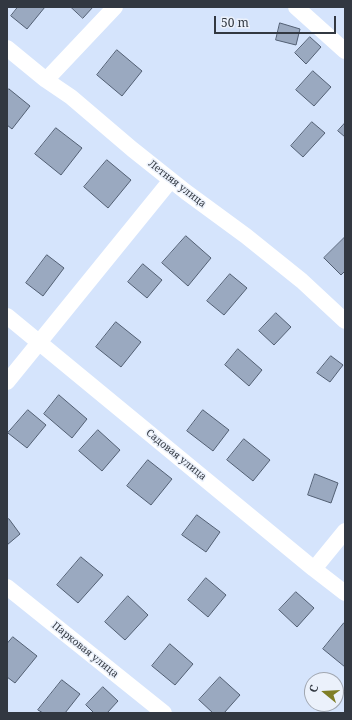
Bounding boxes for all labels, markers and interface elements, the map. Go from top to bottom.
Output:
scale bar [216,8,338,34]
text: 50 m [221,14,249,31]
street label: Летняя улица [146,158,208,210]
street label: Садовая улица [143,427,209,483]
street label: Парковая улица [49,620,121,680]
north arrow [304,672,344,712]
text: С [305,683,321,694]

